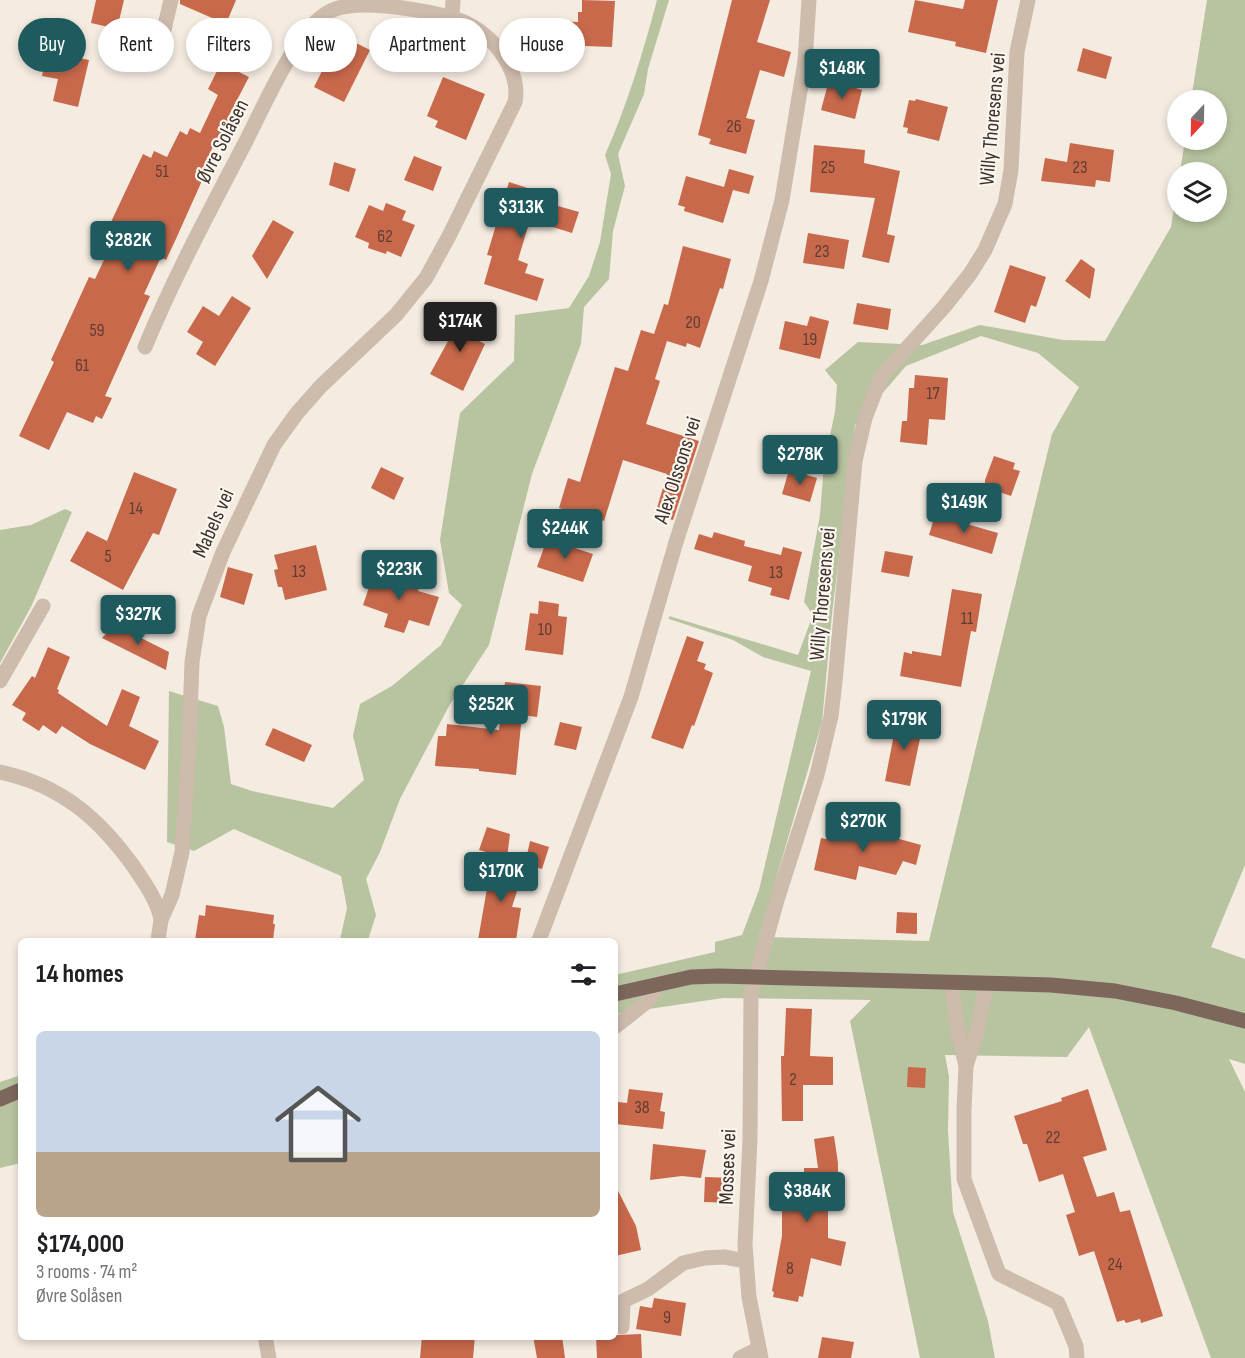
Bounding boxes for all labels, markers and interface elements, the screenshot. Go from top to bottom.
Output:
chip: Buy [18,18,86,72]
chip: Rent [98,18,174,72]
chip: Filters [186,18,272,72]
chip: New [284,18,357,72]
chip: Apartment [369,18,487,72]
chip: House [499,18,585,72]
pin: $148K [800,49,884,100]
street label: Willy Thoresens vei [974,52,1011,186]
text: $148K [819,56,865,80]
north arrow [1167,90,1227,150]
map controls [1167,90,1227,222]
street label: Øvre Solåsen [191,95,254,187]
house number: 26 [726,116,742,137]
house number: 25 [821,157,835,178]
house number: 23 [1073,157,1088,178]
house number: 51 [155,161,169,182]
button: layers [1167,162,1227,222]
pin: $313K [479,188,563,239]
text: $313K [498,195,544,219]
pin: $282K [86,221,170,272]
house number: 62 [377,226,393,247]
text: $282K [104,228,152,252]
house number: 23 [815,241,830,262]
pin: $174K [418,302,502,353]
text: $174K [438,309,482,333]
house number: 20 [685,312,701,333]
house number: 59 [89,320,105,341]
house number: 19 [803,329,817,350]
house number: 61 [75,355,90,376]
house number: 17 [926,383,941,404]
street label: Alex Olssons vei [648,414,706,528]
pin: $278K [758,435,842,486]
text: $278K [777,442,823,466]
pin: $149K [922,483,1006,534]
street label: Mabels vei [187,485,240,562]
text: $149K [941,490,987,514]
house number: 14 [129,498,143,519]
pin: $244K [523,509,607,560]
text: $244K [541,516,589,540]
street label: Willy Thoresens vei [804,527,841,661]
house number: 5 [104,546,112,567]
pin: $223K [357,550,441,601]
text: $223K [376,557,422,581]
house number: 13 [292,561,306,582]
house number: 13 [769,562,783,583]
pin: $327K [96,595,180,646]
text: $327K [115,602,161,626]
house number: 11 [961,608,974,629]
house number: 10 [538,619,552,640]
pin: $252K [449,685,533,736]
text: $252K [468,692,514,716]
pin: $179K [862,700,946,751]
text: $179K [881,707,927,731]
pin: $270K [821,802,905,853]
text: $270K [839,809,887,833]
pin: $170K [459,852,543,903]
text: $170K [478,859,524,883]
icon: filters [567,958,600,991]
text: 14 homes [36,959,124,990]
house number: 2 [789,1069,797,1090]
icon: home [264,1070,372,1178]
house number: 38 [634,1097,650,1118]
house number: 22 [1046,1127,1060,1148]
street label: Mosses vei [714,1129,741,1205]
pin: $384K [765,1172,849,1223]
text: $384K [783,1179,831,1203]
text: $174,000 [36,1229,124,1260]
house number: 24 [1108,1254,1123,1275]
house number: 8 [786,1258,794,1279]
text: 3 rooms · 74 m² [36,1260,138,1284]
text: Øvre Solåsen [36,1284,122,1308]
house number: 9 [663,1307,671,1328]

